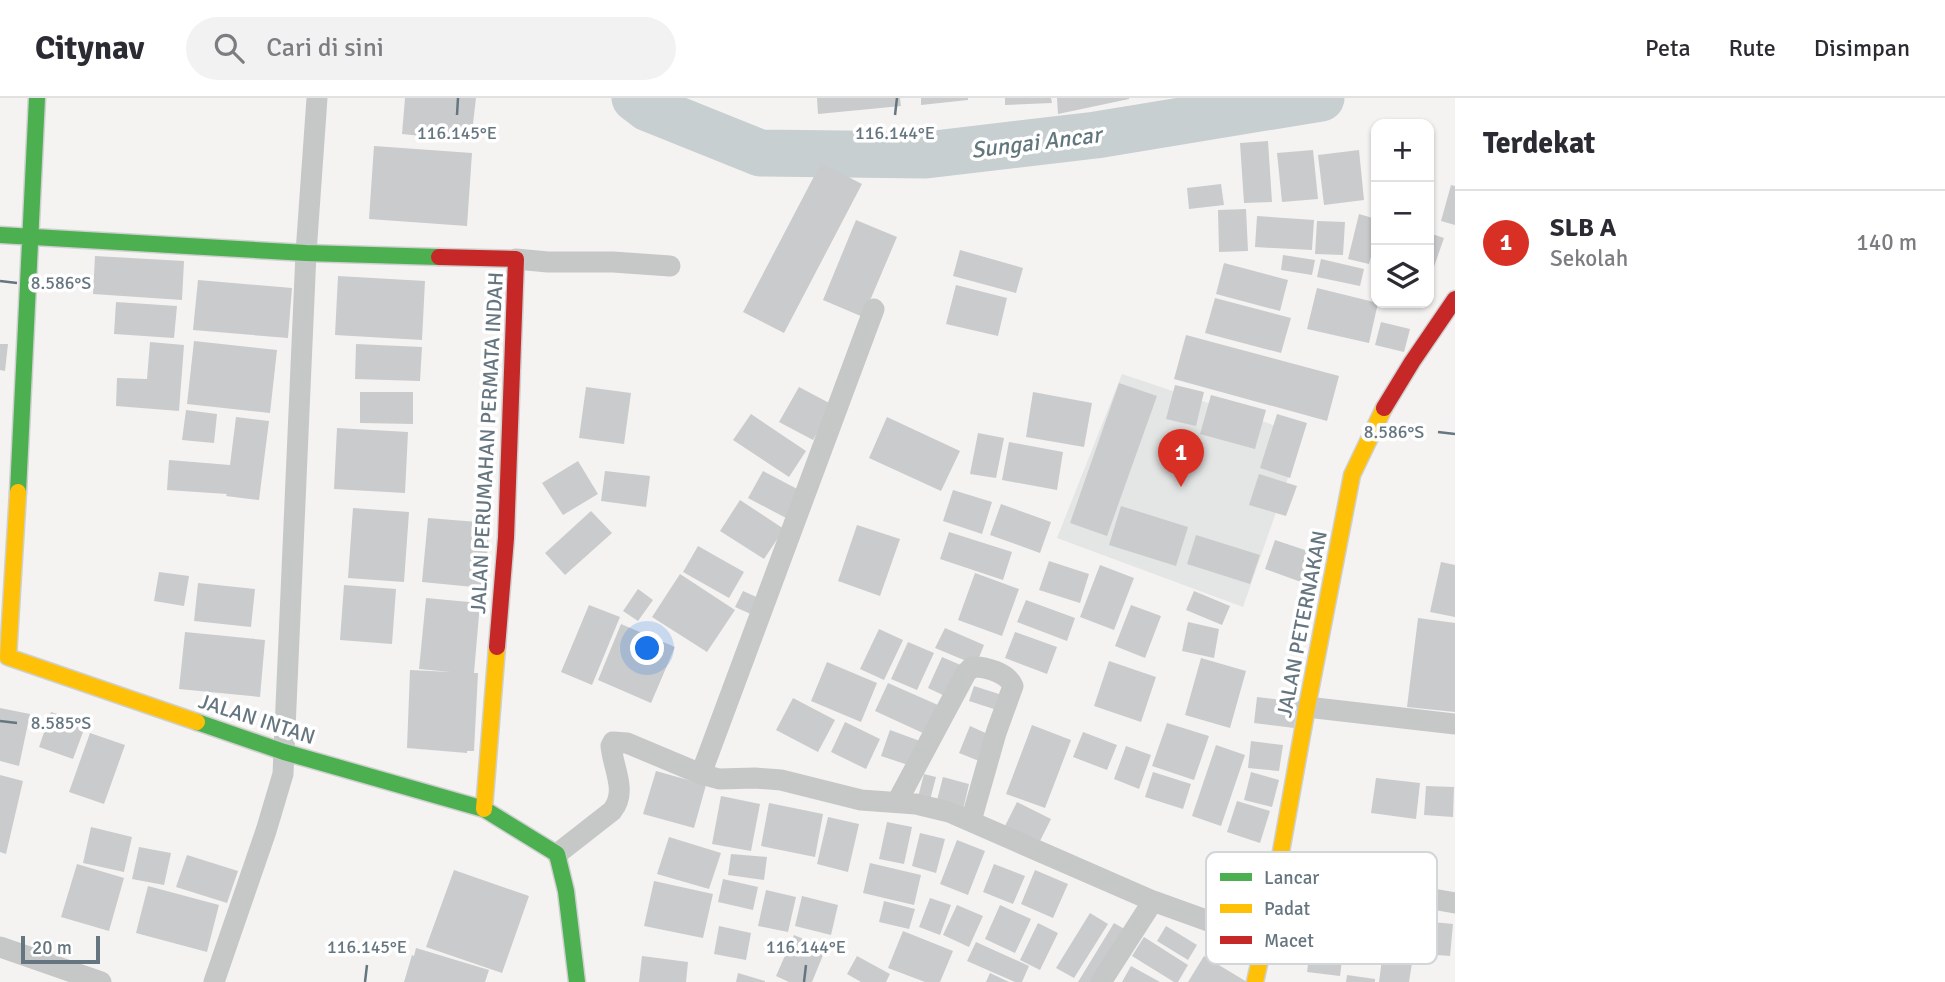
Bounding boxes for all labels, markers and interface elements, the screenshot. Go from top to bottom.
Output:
search box [186,17,676,80]
text: Citynav [35,28,144,69]
icon: search [210,29,248,67]
text: Cari di sini [266,32,384,64]
text: Peta [1645,33,1691,63]
text: Rute [1729,33,1776,63]
text: Disimpan [1814,33,1910,63]
map controls [1371,119,1434,308]
button: + [1371,119,1434,182]
water label: Sungai Ancar [969,120,1106,165]
text: 116.145°E [417,122,497,144]
text: 116.144°E [855,122,935,144]
text: Terdekat [1483,125,1595,162]
button: − [1371,182,1434,245]
text: SLB A [1550,212,1616,244]
text: 1 [1500,228,1512,257]
text: 140 m [1856,228,1917,257]
text: Sekolah [1550,244,1628,273]
button: layers [1371,245,1434,308]
street label: JALAN PERUMAHAN PERMATA INDAH [465,271,509,615]
text: 8.586°S [31,272,91,294]
text: 8.586°S [1364,421,1424,443]
pin: 1 [1158,429,1204,487]
street label: JALAN PETERNAKAN [1271,528,1333,720]
your location [630,631,664,665]
street label: JALAN INTAN [195,688,319,750]
text: 8.585°S [31,712,91,734]
legend [1206,852,1437,964]
text: Lancar [1264,866,1319,890]
text: Padat [1264,897,1310,921]
text: Macet [1264,929,1314,953]
scale bar [21,933,100,965]
text: 20 m [32,936,72,960]
text: 116.145°E [327,936,407,958]
text: 116.144°E [766,936,846,958]

